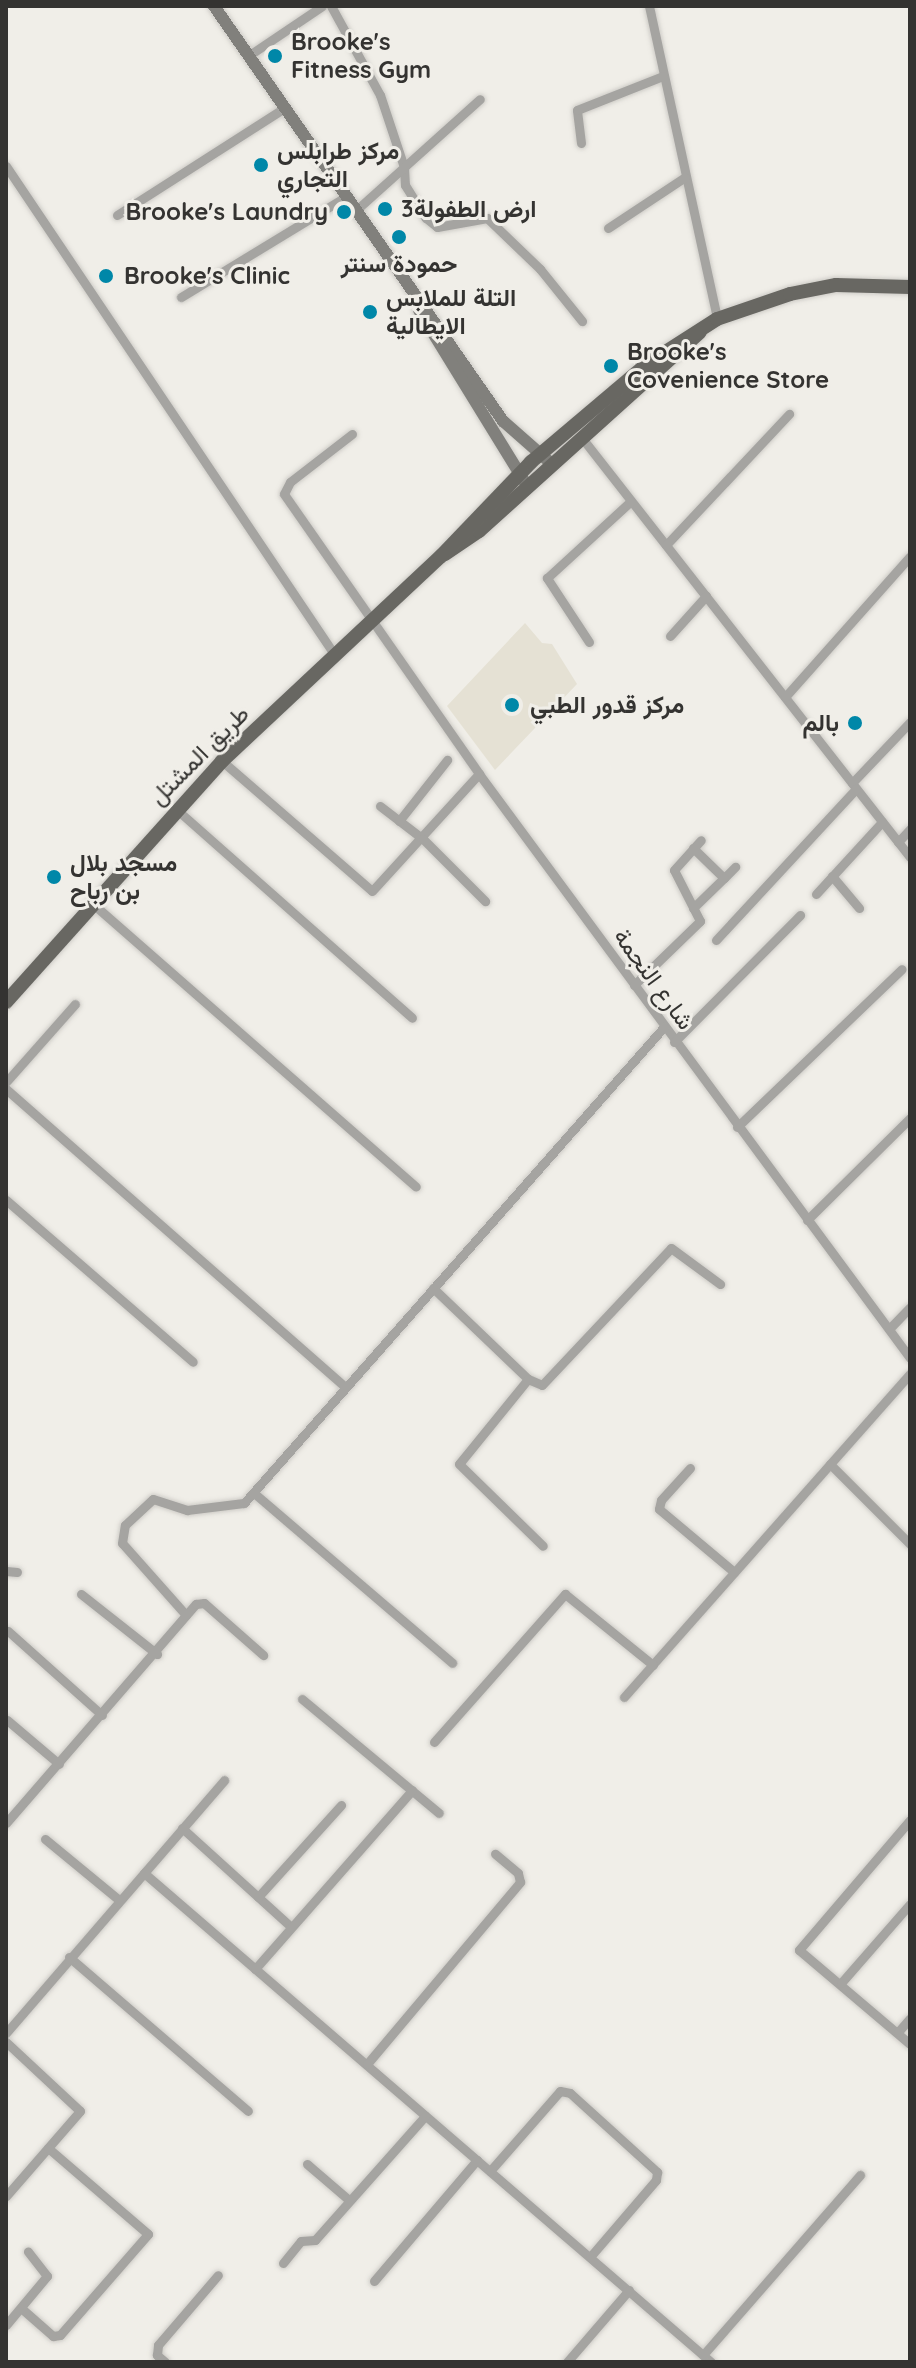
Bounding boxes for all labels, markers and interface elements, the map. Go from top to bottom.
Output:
place label: Brooke's Fitness Gym [291,28,431,84]
marker: Brooke's Fitness Gym [266,47,284,65]
place label: مركز طرابلس التجاري [277,137,399,193]
marker: مركز طرابلس التجاري [252,156,270,174]
place label: ارض الطفولة3 [401,195,536,223]
place label: Brooke's Laundry [125,198,328,226]
marker: ارض الطفولة3 [376,200,394,218]
marker: Brooke's Laundry [335,203,353,221]
marker: حمودة سنتر [390,228,408,246]
place label: حمودة سنتر [341,250,457,278]
place label: Brooke's Clinic [124,262,290,290]
marker: Brooke's Clinic [95,265,117,287]
place label: التلة للملابس الايطالية [386,284,516,340]
marker: التلة للملابس الايطالية [361,303,379,321]
place label: Brooke's Covenience Store [627,338,829,394]
marker: Brooke's Covenience Store [602,357,620,375]
place label: مركز قدور الطبي [530,691,684,719]
marker: مركز قدور الطبي [501,694,523,716]
street label: طريق المشتل [143,699,255,811]
place label: بالم [802,709,839,737]
marker: بالم [846,714,864,732]
place label: مسجد بلال بن رباح [70,849,177,905]
marker: مسجد بلال بن رباح [45,868,63,886]
street label: شارع النجمة [608,923,700,1035]

